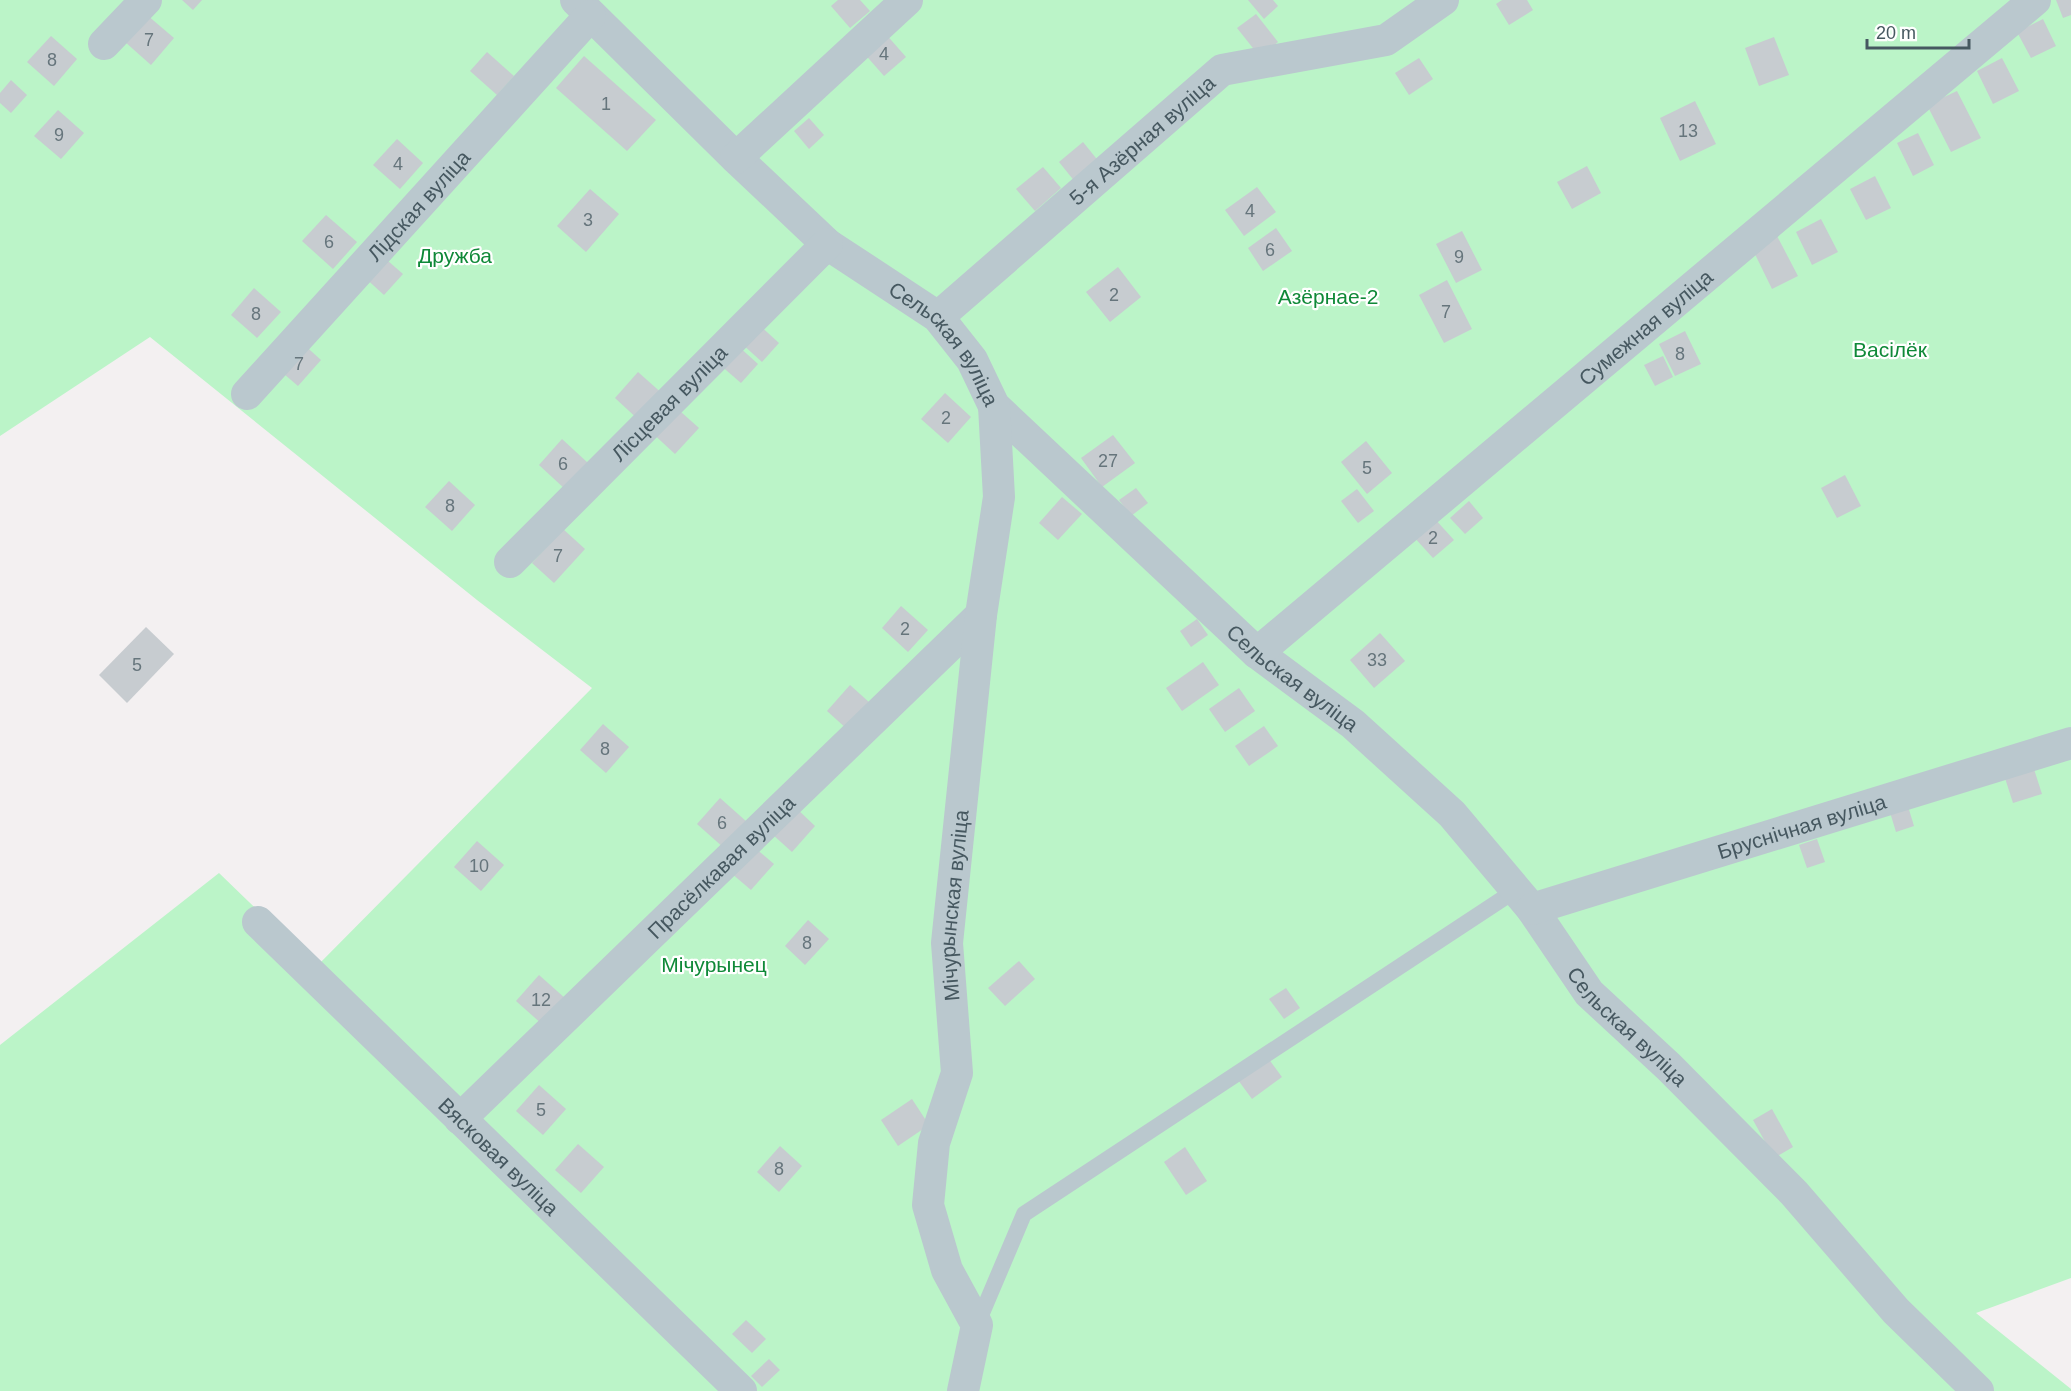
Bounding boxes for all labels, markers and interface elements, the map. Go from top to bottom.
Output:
scale bar [1867,12,1969,50]
text: 20 m [1876,23,1916,43]
house number: 7 [144,30,154,50]
house number: 4 [879,44,889,64]
house number: 8 [47,50,57,70]
street label: 5-я Азёрная вуліца [1064,70,1219,209]
house number: 1 [601,94,611,114]
house number: 13 [1678,121,1698,141]
house number: 9 [54,125,64,145]
street label: Лідская вуліца [362,145,475,265]
house number: 4 [393,154,403,174]
house number: 4 [1245,201,1255,221]
house number: 3 [583,210,593,230]
house number: 6 [324,232,334,252]
house number: 6 [1265,240,1275,260]
park label: Дружба [418,244,492,267]
house number: 9 [1454,247,1464,267]
street label: Сумежная вуліца [1574,264,1717,390]
street label: Сельская вуліца [885,277,1004,410]
house number: 2 [1109,285,1119,305]
park label: Азёрнае-2 [1278,285,1378,308]
house number: 7 [1441,302,1451,322]
house number: 8 [251,304,261,324]
park label: Васілёк [1853,338,1928,361]
street label: Лісцевая вуліца [606,340,731,465]
house number: 8 [1675,344,1685,364]
house number: 7 [294,354,304,374]
house number: 2 [941,408,951,428]
house number: 27 [1098,451,1118,471]
house number: 6 [558,454,568,474]
house number: 5 [1362,458,1372,478]
house number: 8 [445,496,455,516]
house number: 2 [1428,528,1438,548]
house number: 7 [553,546,563,566]
house number: 2 [900,619,910,639]
street label: Сельская вуліца [1223,620,1363,736]
house number: 33 [1367,650,1387,670]
house number: 5 [132,655,142,675]
house number: 8 [600,739,610,759]
street label: Бруснічная вуліца [1714,789,1889,863]
street label: Прасёлкавая вуліца [643,790,799,943]
street label: Мічурынская вуліца [935,808,972,1002]
house number: 6 [717,813,727,833]
house number: 10 [469,856,489,876]
house number: 8 [802,933,812,953]
park label: Мічурынец [661,953,767,976]
street label: Сельская вуліца [1563,962,1693,1091]
house number: 12 [531,990,551,1010]
street label: Вясковая вуліца [434,1093,564,1220]
house number: 5 [536,1100,546,1120]
house number: 8 [774,1159,784,1179]

